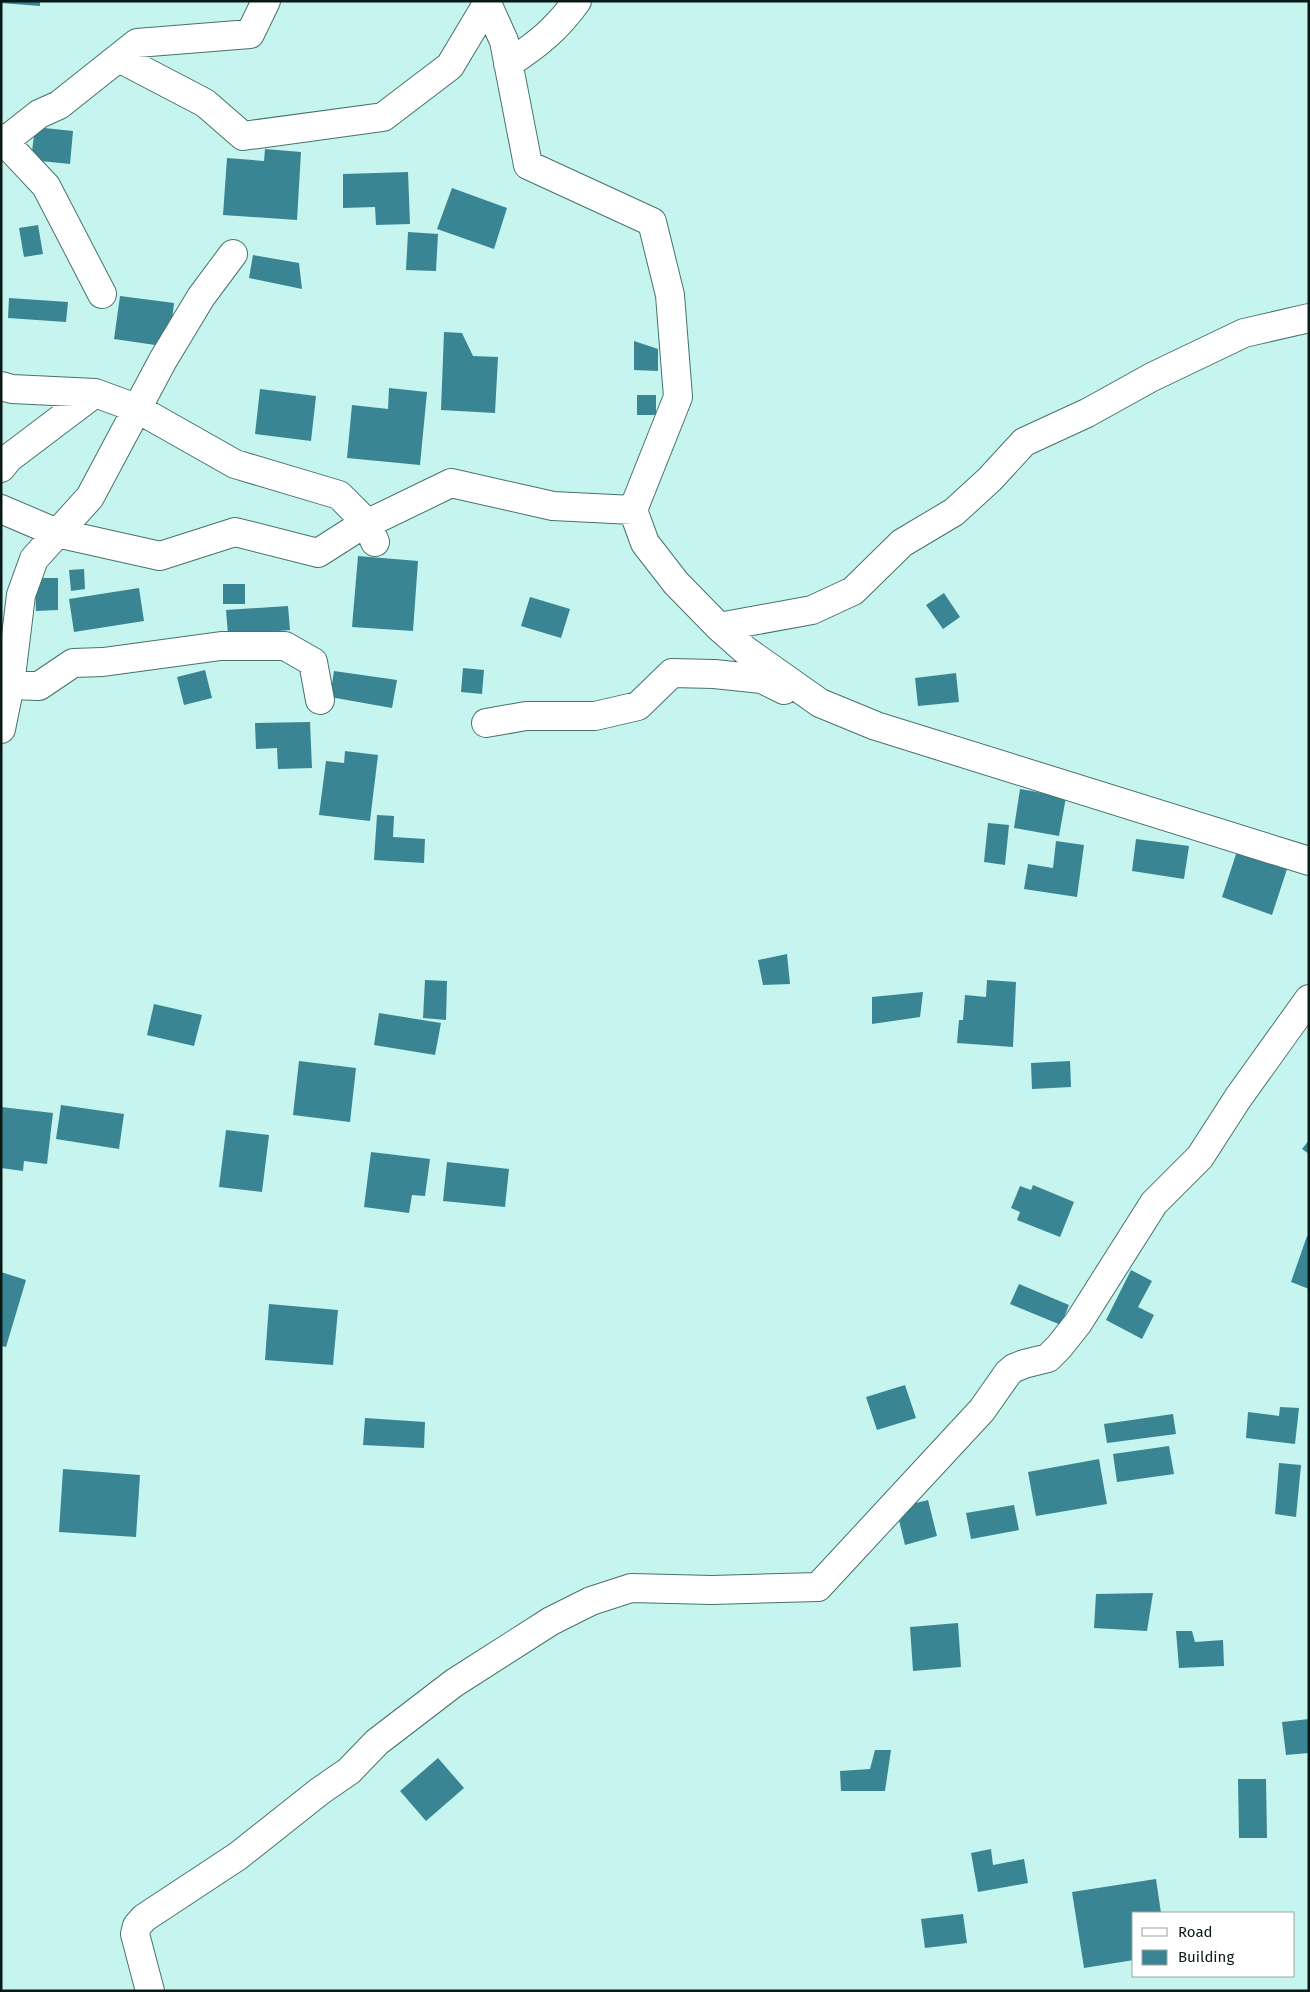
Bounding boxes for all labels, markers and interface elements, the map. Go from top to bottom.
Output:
legend [1132,1912,1295,1977]
text: Road [1178,1923,1213,1941]
text: Building [1178,1948,1234,1966]

